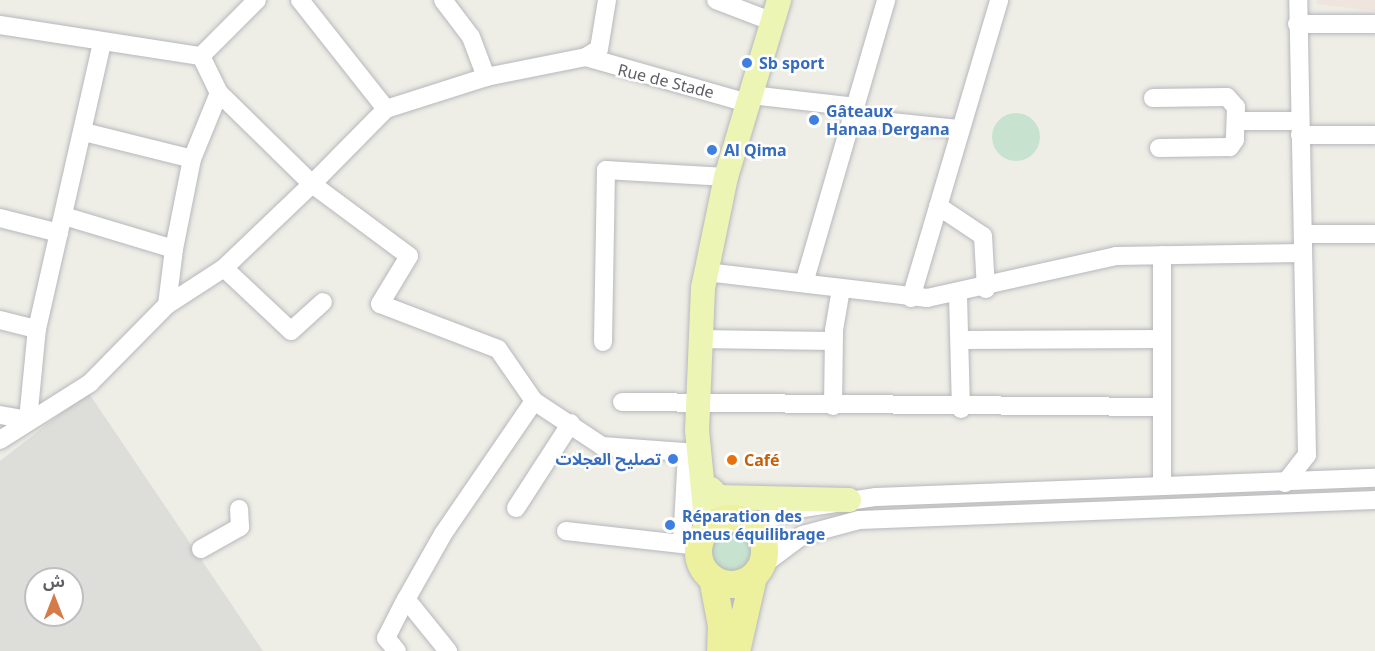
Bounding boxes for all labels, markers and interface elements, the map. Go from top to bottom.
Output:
place label: Sb sport [759,53,824,73]
marker: Sb sport [740,56,754,70]
street label: Rue de Stade [616,60,716,102]
place label: Gâteaux Hanaa Dergana [826,101,949,139]
marker: Gâteaux Hanaa Dergana [807,113,821,127]
place label: Al Qima [724,140,787,160]
marker: Al Qima [705,143,719,157]
place label: تصليح العجلات [555,449,661,469]
place label: Café [744,450,780,470]
marker: تصليح العجلات [666,452,680,466]
marker: Café [725,453,739,467]
place label: Réparation des pneus équilibrage [682,506,825,544]
marker: Réparation des pneus équilibrage [663,518,677,532]
north arrow [24,567,84,627]
text: ش [43,570,65,592]

